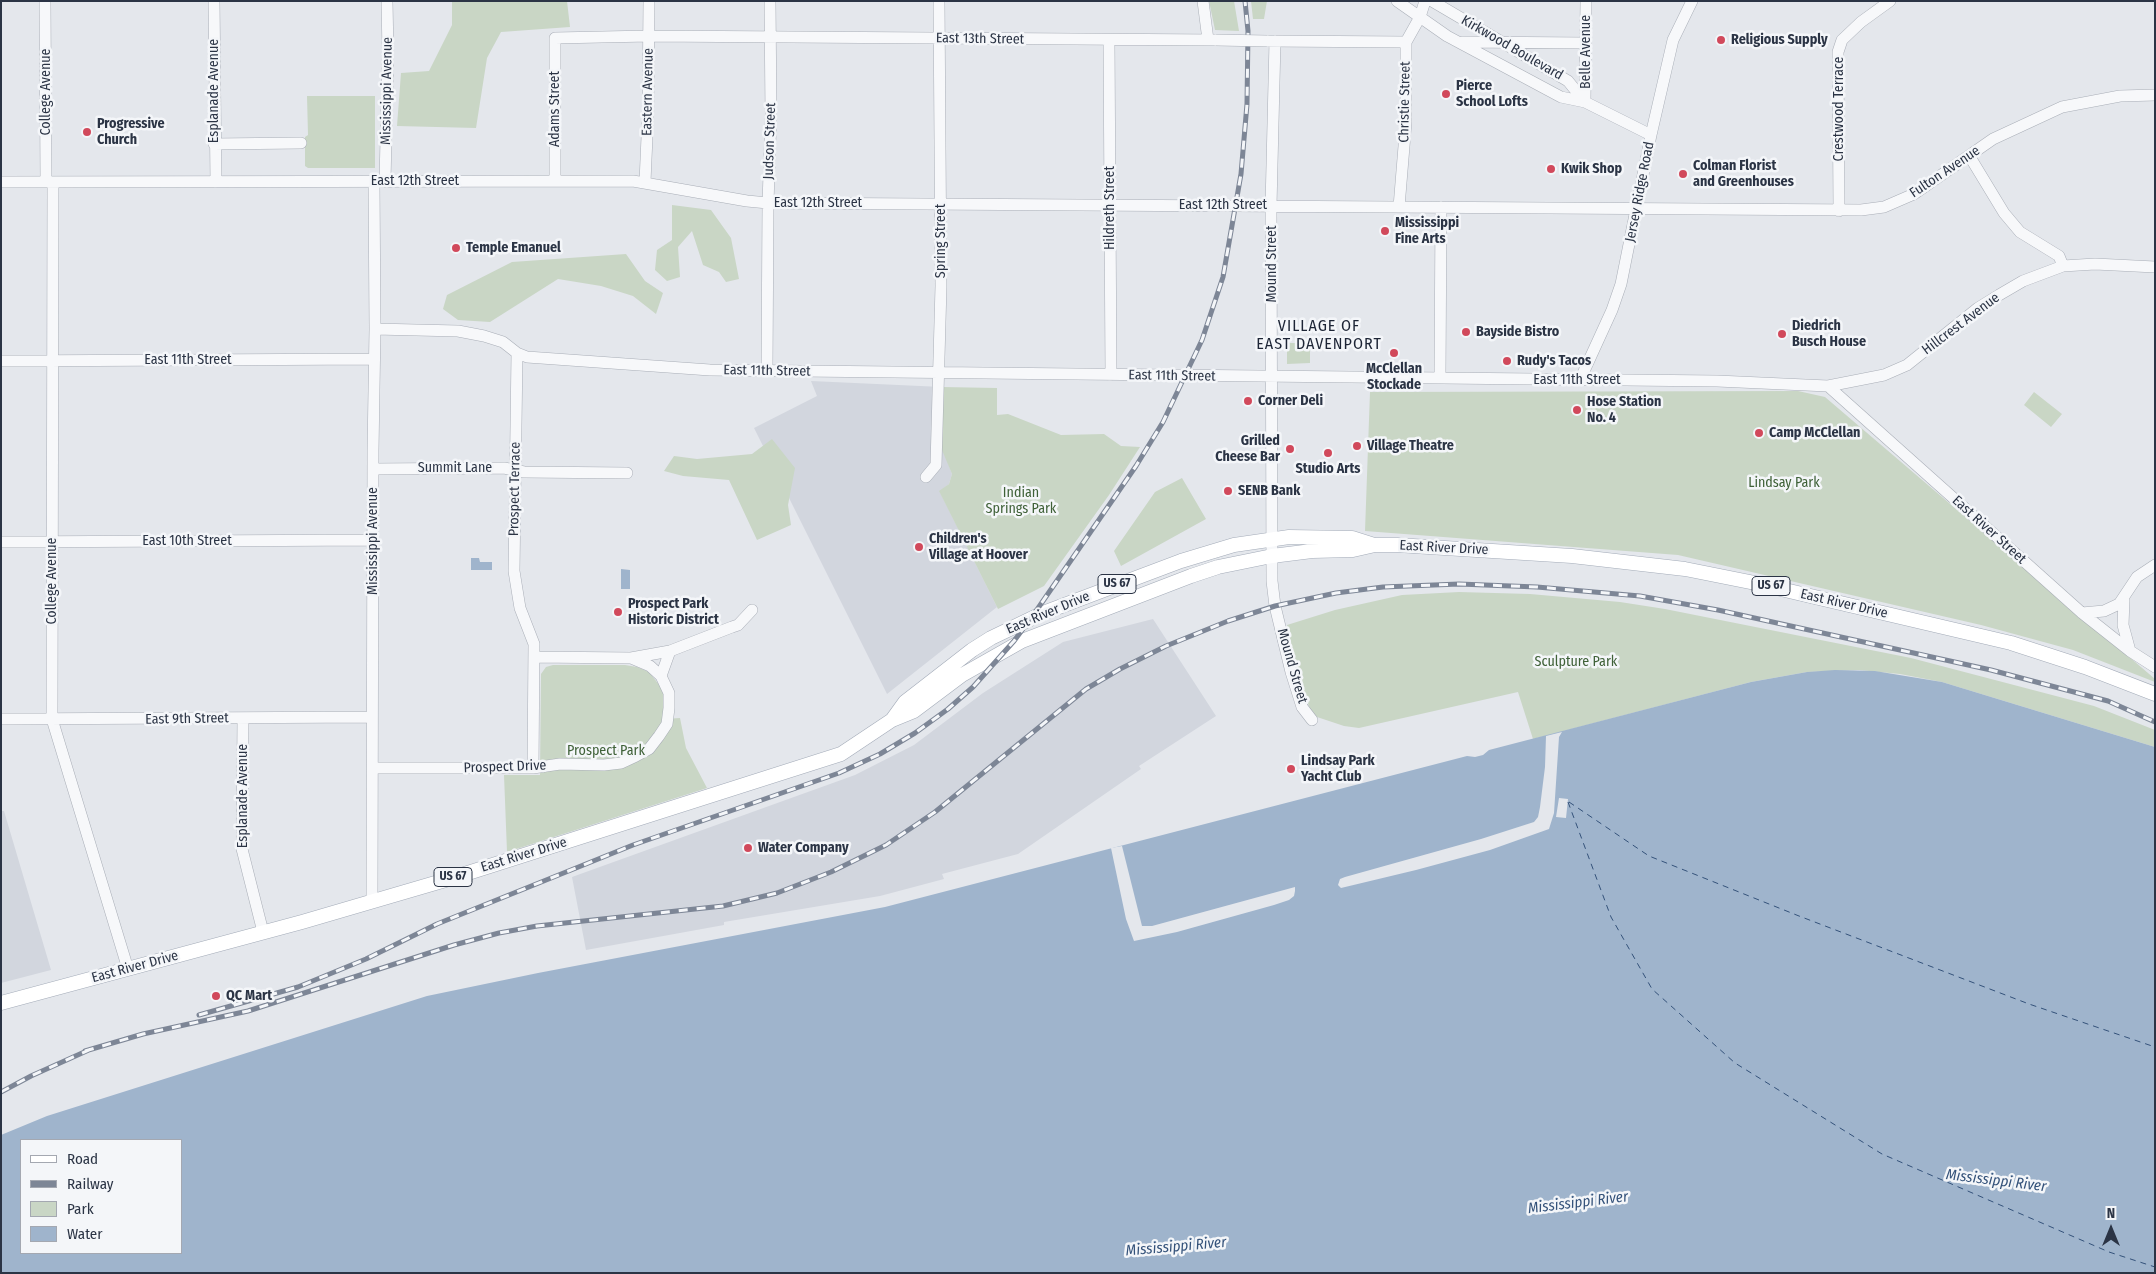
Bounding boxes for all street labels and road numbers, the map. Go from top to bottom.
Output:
street label: Kirkwood Boulevard [1458,12,1566,84]
street label: Belle Avenue [1578,15,1594,89]
street label: East 13th Street [936,30,1024,48]
street label: Mississippi Avenue [378,37,396,145]
street label: Esplanade Avenue [206,39,222,143]
street label: College Avenue [38,48,54,136]
street label: Eastern Avenue [639,48,657,136]
street label: Crestwood Terrace [1831,56,1847,162]
street label: Christie Street [1396,61,1414,143]
street label: Adams Street [547,71,563,147]
street label: Judson Street [760,102,780,180]
street label: Jersey Ridge Road [1622,140,1658,244]
street label: Fulton Avenue [1907,142,1983,202]
street label: Hildreth Street [1102,166,1118,250]
street label: East 12th Street [371,173,459,189]
street label: East 12th Street [774,195,862,211]
street label: East 12th Street [1179,197,1267,213]
street label: Spring Street [933,204,949,278]
street label: Mound Street [1264,225,1280,303]
street label: Hillcrest Avenue [1919,289,2003,359]
street label: East 11th Street [144,352,232,368]
street label: East 11th Street [723,362,811,380]
street label: East 11th Street [1128,367,1216,385]
street label: East 11th Street [1533,372,1621,388]
street label: Prospect Terrace [506,442,524,536]
street label: Summit Lane [418,460,492,476]
street label: Mississippi Avenue [365,487,381,595]
street label: East River Street [1949,492,2029,568]
street label: East 10th Street [142,533,232,549]
street label: College Avenue [44,537,60,625]
street label: East River Drive [1399,537,1489,559]
road number: US 67 [1098,574,1136,594]
road number: US 67 [1752,576,1790,596]
street label: East River Drive [1799,586,1889,622]
street label: East River Drive [1004,588,1092,638]
street label: Mound Street [1273,627,1311,705]
street label: East 9th Street [145,710,229,728]
street label: Esplanade Avenue [235,744,251,848]
street label: Prospect Drive [463,757,547,777]
street label: East River Drive [479,834,569,876]
road number: US 67 [434,868,472,886]
street label: East River Drive [90,947,180,987]

